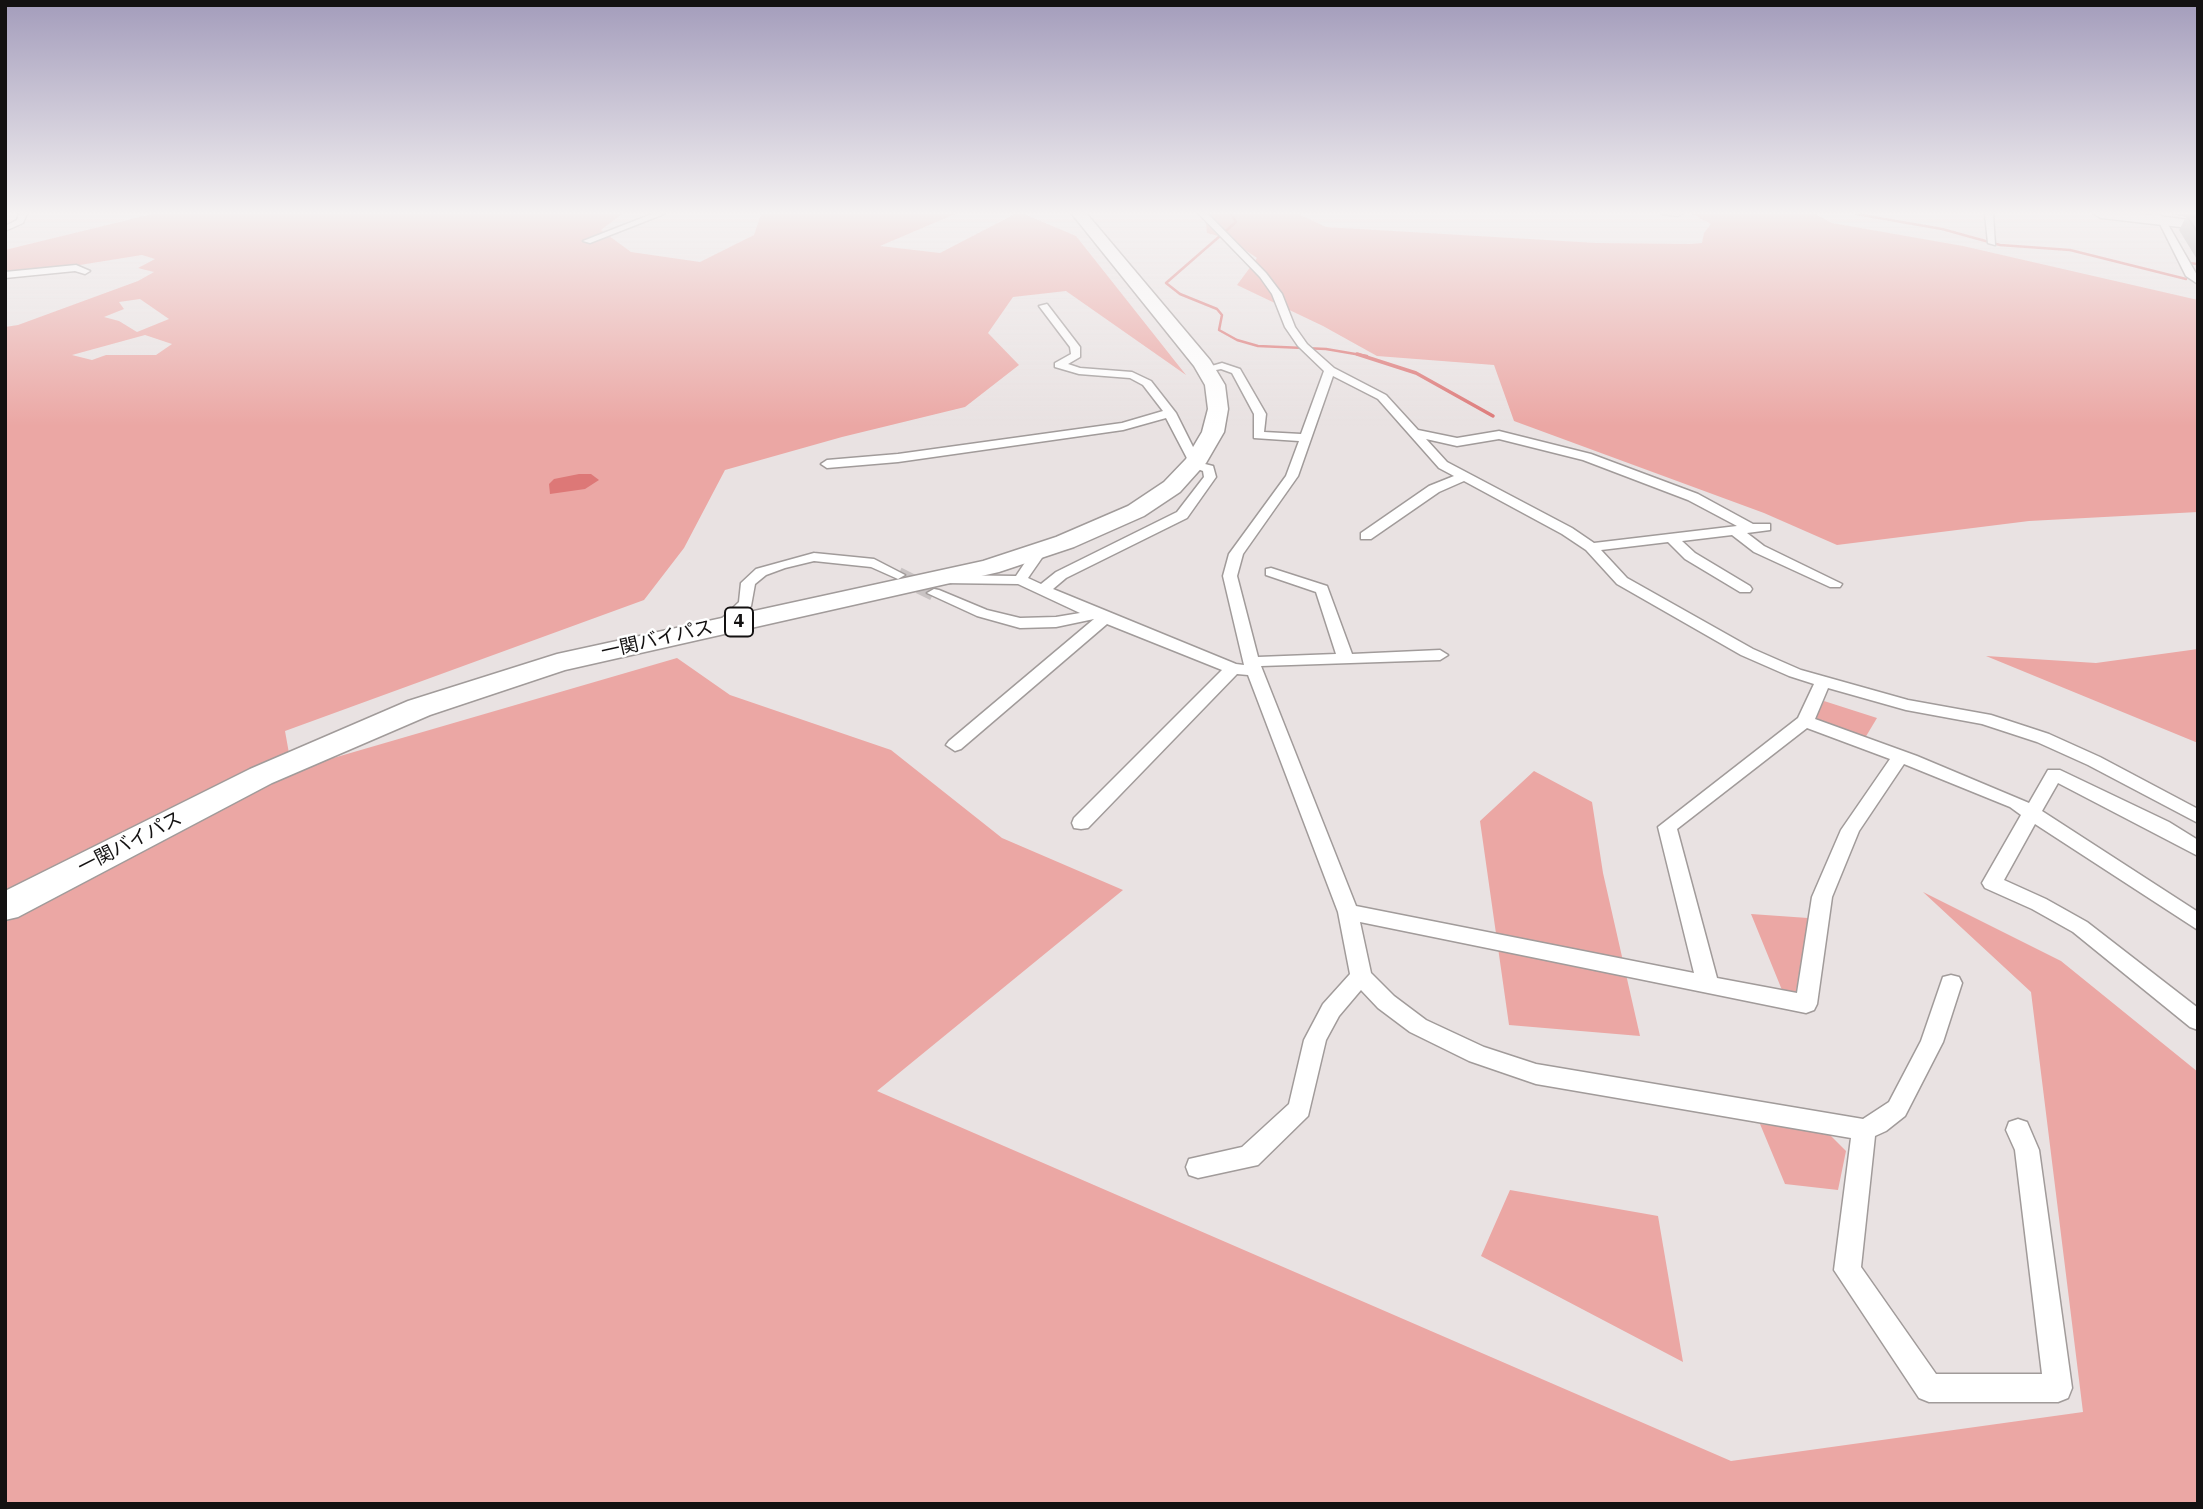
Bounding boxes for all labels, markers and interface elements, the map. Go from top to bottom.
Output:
road number: 4 [725,608,753,636]
street label: 一関バイパス [599,616,715,664]
street label: 一関バイパス [74,807,186,879]

